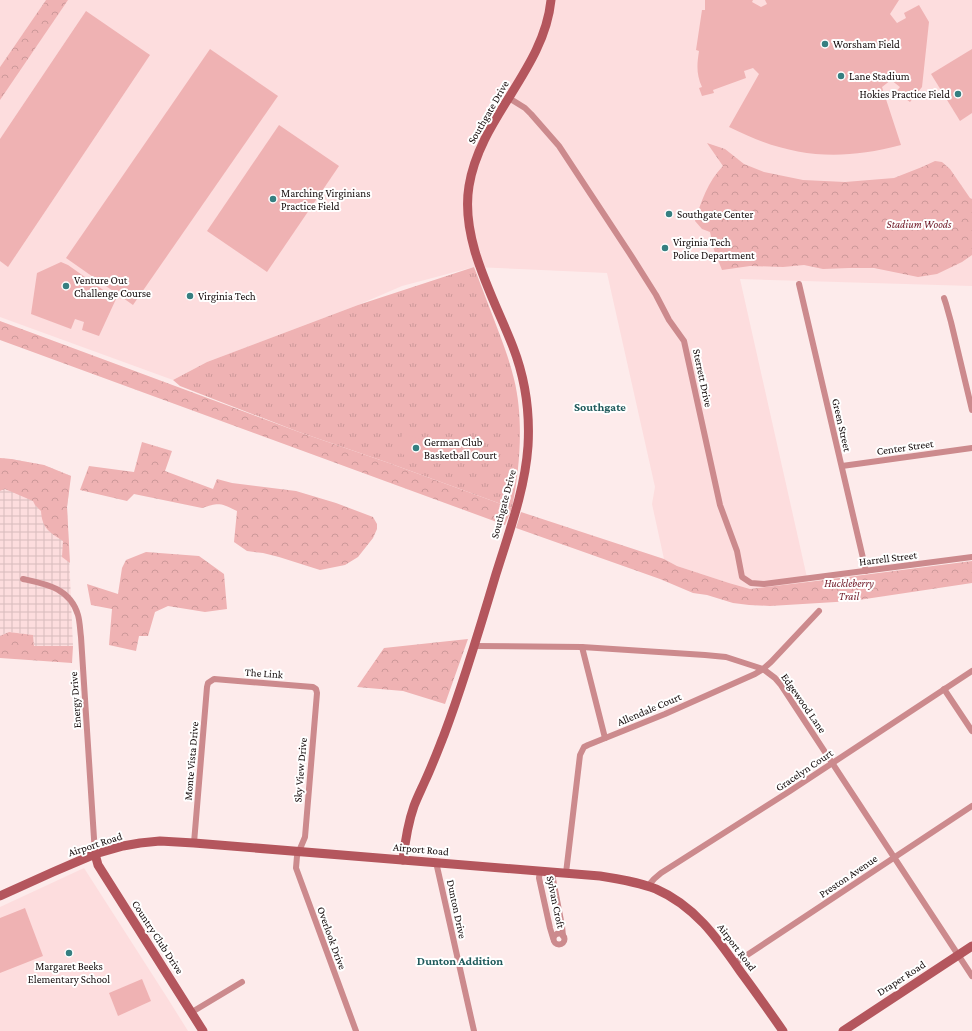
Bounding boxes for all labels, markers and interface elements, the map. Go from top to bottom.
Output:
place label: Worsham Field [833,38,900,50]
marker: Worsham Field [820,39,830,49]
place label: Lane Stadium [849,70,910,82]
marker: Lane Stadium [836,71,846,81]
street label: Southgate Drive [465,78,512,146]
place label: Hokies Practice Field [859,88,950,100]
marker: Hokies Practice Field [953,89,963,99]
place label: Marching Virginians Practice Field [281,187,370,212]
marker: Marching Virginians Practice Field [268,194,278,204]
place label: Southgate Center [677,208,753,221]
marker: Southgate Center [664,209,674,219]
park label: Stadium Woods [887,218,952,230]
place label: Virginia Tech Police Department [673,236,755,262]
marker: Virginia Tech Police Department [660,243,670,253]
place label: Venture Out Challenge Course [74,274,151,300]
marker: Venture Out Challenge Course [61,281,71,291]
place label: Virginia Tech [198,290,256,303]
marker: Virginia Tech [185,291,195,301]
street label: Sterrett Drive [691,348,715,408]
street label: Green Street [830,397,854,453]
district label: Southgate [574,400,626,414]
place label: German Club Basketball Court [424,436,497,461]
street label: Center Street [876,437,935,457]
marker: German Club Basketball Court [411,443,421,453]
street label: Southgate Drive [488,468,519,540]
street label: Harrell Street [858,548,918,568]
park label: Huckleberry Trail [824,577,874,602]
street label: The Link [244,666,284,680]
street label: Energy Drive [67,671,84,729]
street label: Edgewood Lane [778,671,829,736]
street label: Allendale Court [615,690,683,728]
street label: Monte Vista Drive [182,721,200,801]
street label: Sky View Drive [291,737,310,803]
street label: Gracelyn Court [773,746,836,794]
street label: Airport Road [66,830,124,859]
street label: Airport Road [392,841,450,858]
street label: Preston Avenue [817,852,880,900]
street label: Sylvan Croft [544,875,568,930]
street label: Dunton Drive [445,878,469,940]
street label: Country Club Drive [129,898,186,977]
street label: Overlook Drive [315,905,349,971]
street label: Airport Road [715,921,759,974]
marker: Margaret Beeks Elementary School [64,948,74,958]
district label: Dunton Addition [417,954,503,968]
street label: Draper Road [875,958,928,999]
place label: Margaret Beeks Elementary School [28,960,110,986]

